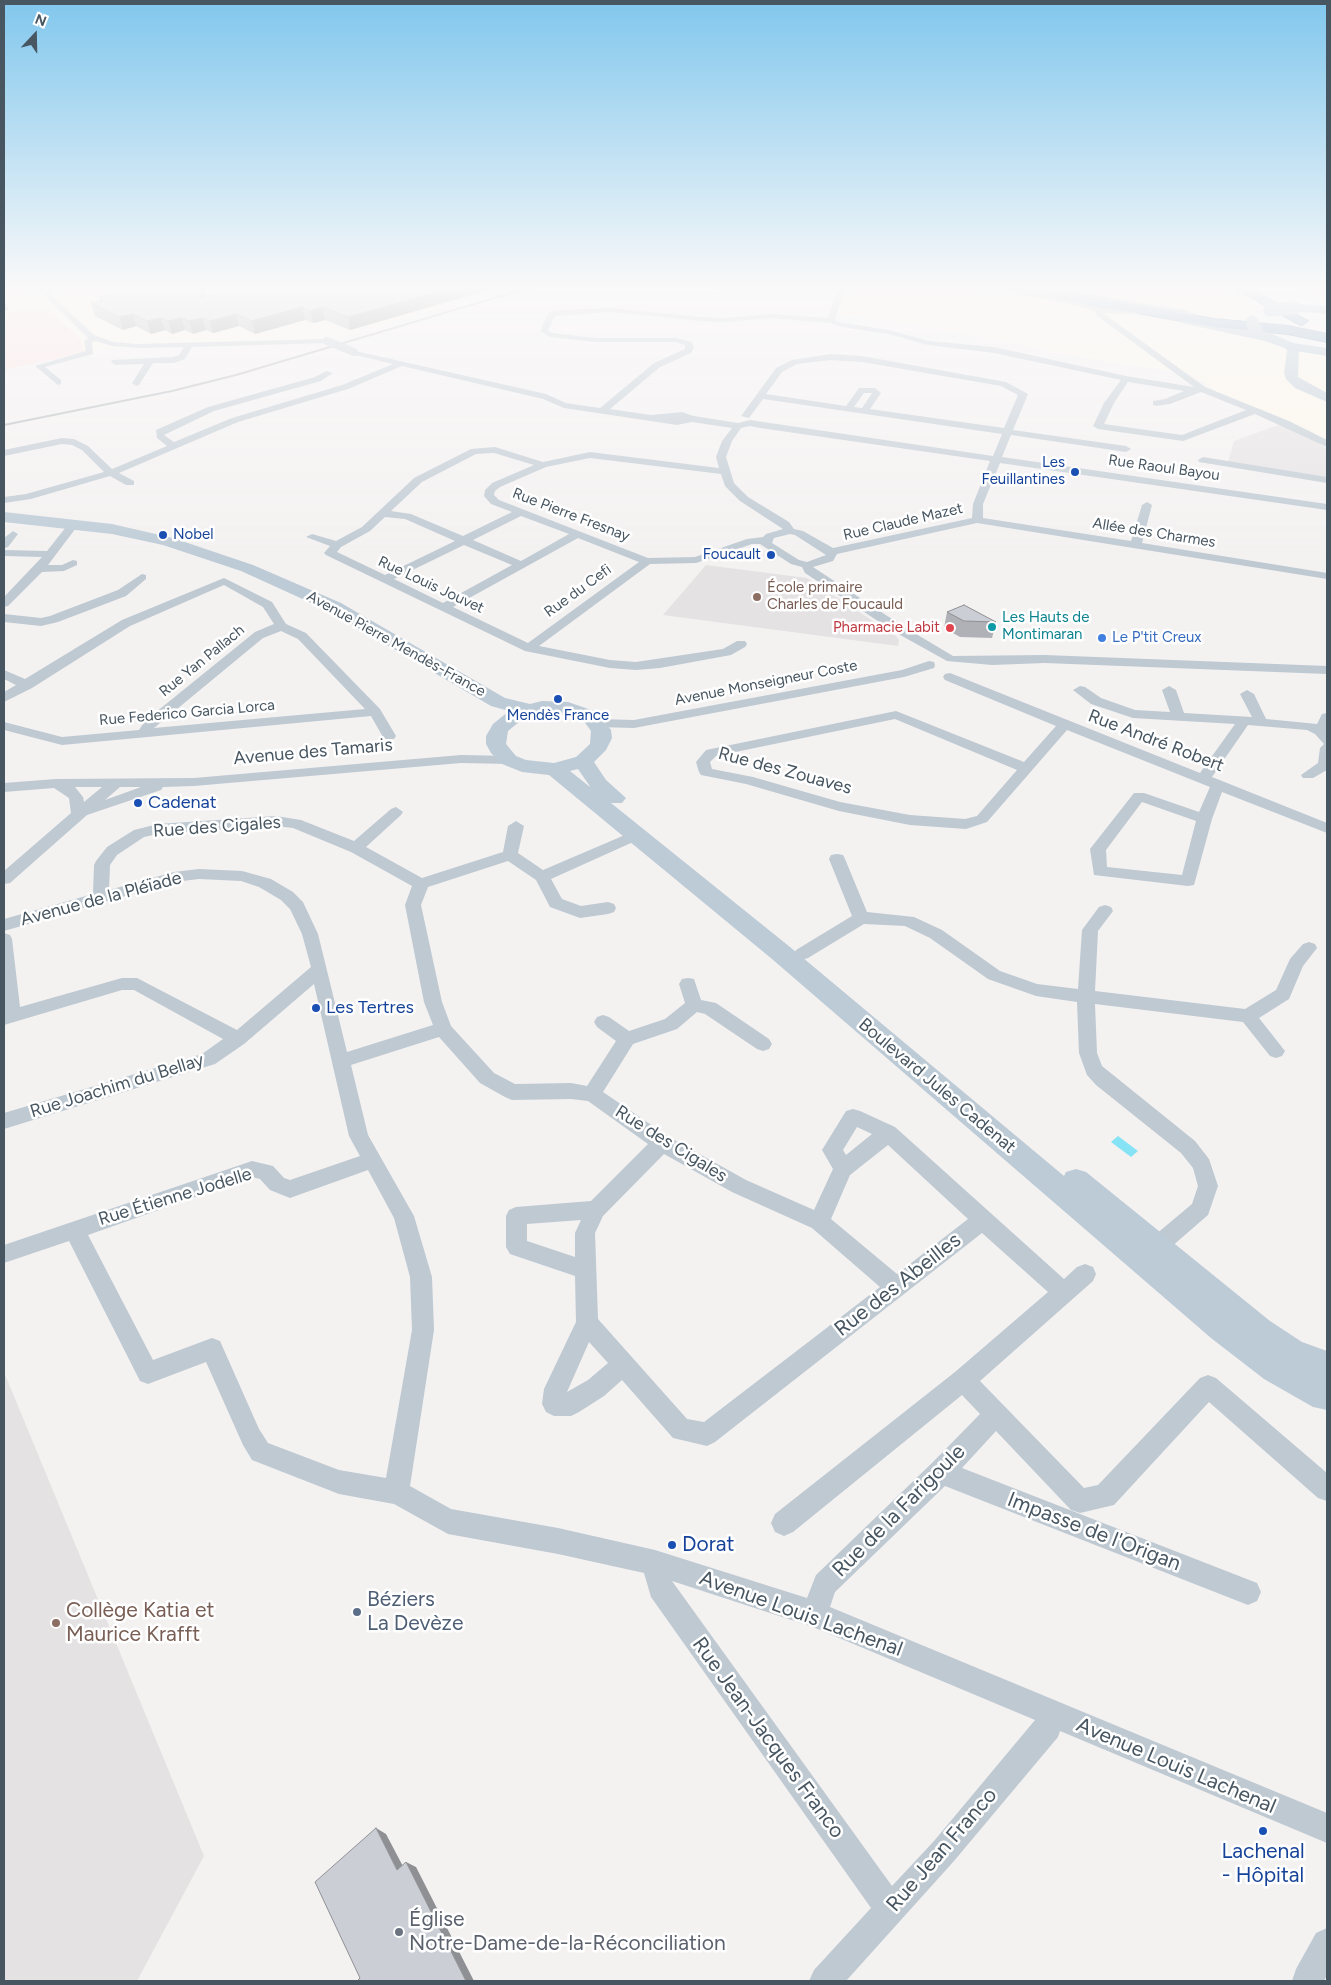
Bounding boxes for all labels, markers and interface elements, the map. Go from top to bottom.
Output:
north arrow [10,10,60,60]
text: N [32,11,49,30]
street label: Rue Raoul Bayou [1107,451,1221,485]
place label: Les Feuillantines [982,454,1065,489]
marker: Les Feuillantines [1069,466,1081,478]
street label: Rue Pierre Fresnay [510,484,632,546]
street label: Rue Claude Mazet [842,500,964,544]
street label: Allée des Charmes [1091,514,1217,552]
place label: Nobel [173,526,214,544]
marker: Nobel [157,529,169,541]
place label: Foucault [703,546,761,564]
marker: Foucault [765,549,777,561]
street label: Rue Louis Jouvet [375,553,487,617]
street label: Rue du Cefi [541,561,615,621]
place label: École primaire Charles de Foucauld [767,579,903,614]
street label: Avenue Pierre Mendès-France [303,587,489,701]
marker: École primaire Charles de Foucauld [751,591,763,603]
place label: Les Hauts de Montimaran [1002,609,1089,644]
place label: Pharmacie Labit [833,619,940,637]
street label: Rue Yan Pallach [156,621,248,701]
marker: Les Hauts de Montimaran [986,621,998,633]
marker: Pharmacie Labit [944,622,956,634]
place label: Le P'tit Creux [1112,629,1201,647]
marker: Le P'tit Creux [1096,632,1108,644]
street label: Avenue Monseigneur Coste [673,656,859,710]
marker: Mendès France [552,693,564,705]
street label: Rue Federico Garcia Lorca [98,696,276,730]
street label: Rue André Robert [1085,705,1227,777]
place label: Mendès France [507,707,609,725]
street label: Avenue des Tamaris [233,734,393,770]
street label: Rue des Zouaves [716,743,854,799]
place label: Cadenat [148,792,217,814]
marker: Cadenat [132,797,144,809]
street label: Rue des Cigales [152,812,282,842]
street label: Avenue de la Pléïade [18,867,184,931]
place label: Les Tertres [326,997,414,1019]
marker: Les Tertres [310,1002,322,1014]
street label: Boulevard Jules Cadenat [854,1014,1020,1158]
street label: Rue Joachim du Bellay [28,1049,206,1123]
street label: Rue des Cigales [611,1101,731,1187]
street label: Rue Étienne Jodelle [96,1163,254,1231]
street label: Rue des Abeilles [830,1228,966,1342]
street label: Rue de la Farigoule [827,1439,971,1583]
street label: Impasse de l'Origan [1004,1487,1184,1577]
place label: Dorat [682,1532,734,1558]
marker: Dorat [666,1539,678,1551]
street label: Avenue Louis Lachenal [696,1566,906,1662]
place label: Béziers La Devèze [367,1587,463,1637]
place label: Collège Katia et Maurice Krafft [66,1598,214,1648]
marker: Béziers La Devèze [351,1606,363,1618]
marker: Collège Katia et Maurice Krafft [50,1617,62,1629]
street label: Rue Jean-Jacques Franco [687,1633,849,1843]
street label: Avenue Louis Lachenal [1073,1713,1279,1819]
street label: Rue Jean Franco [881,1783,1003,1917]
marker: Lachenal - Hôpital [1257,1825,1269,1837]
place label: Lachenal - Hôpital [1221,1839,1305,1889]
place label: Église Notre-Dame-de-la-Réconciliation [409,1907,726,1957]
marker: Église Notre-Dame-de-la-Réconciliation [393,1926,405,1938]

